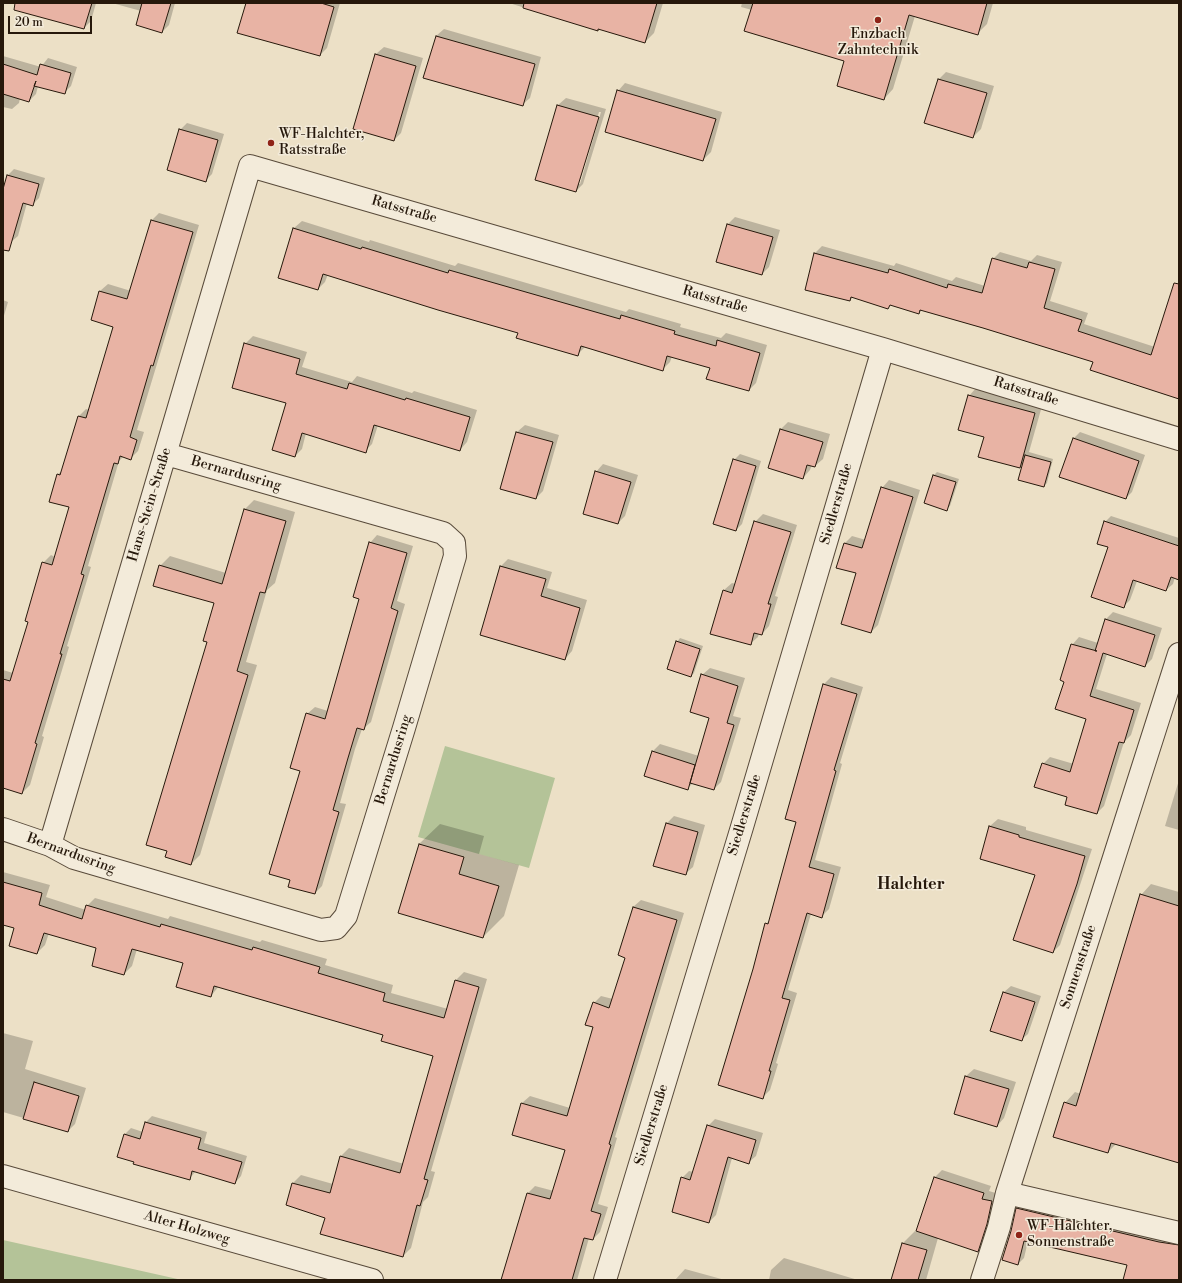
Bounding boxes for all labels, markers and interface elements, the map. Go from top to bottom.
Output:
scale bar [10,8,94,34]
text: 20 m [15,15,43,30]
marker: Enzbach Zahntechnik [873,15,883,25]
place label: Enzbach Zahntechnik [838,27,918,60]
place label: WF-Halchter, Ratsstraße [279,127,364,160]
marker: WF-Halchter, Ratsstraße [266,138,276,148]
street label: Ratsstraße [369,193,439,227]
street label: Ratsstraße [680,283,750,317]
street label: Ratsstraße [991,374,1061,410]
street label: Hans-Stein-Straße [125,446,175,564]
street label: Bernardusring [189,453,283,495]
street label: Siedlerstraße [817,461,857,547]
street label: Bernardusring [372,713,416,807]
street label: Siedlerstraße [725,772,765,858]
street label: Bernardusring [24,830,118,878]
district label: Halchter [877,875,945,895]
street label: Sonnenstraße [1058,923,1100,1011]
street label: Siedlerstraße [632,1082,672,1168]
street label: Alter Holzweg [142,1208,232,1248]
place label: WF-Halchter, Sonnenstraße [1027,1219,1114,1252]
marker: WF-Halchter, Sonnenstraße [1014,1230,1024,1240]

